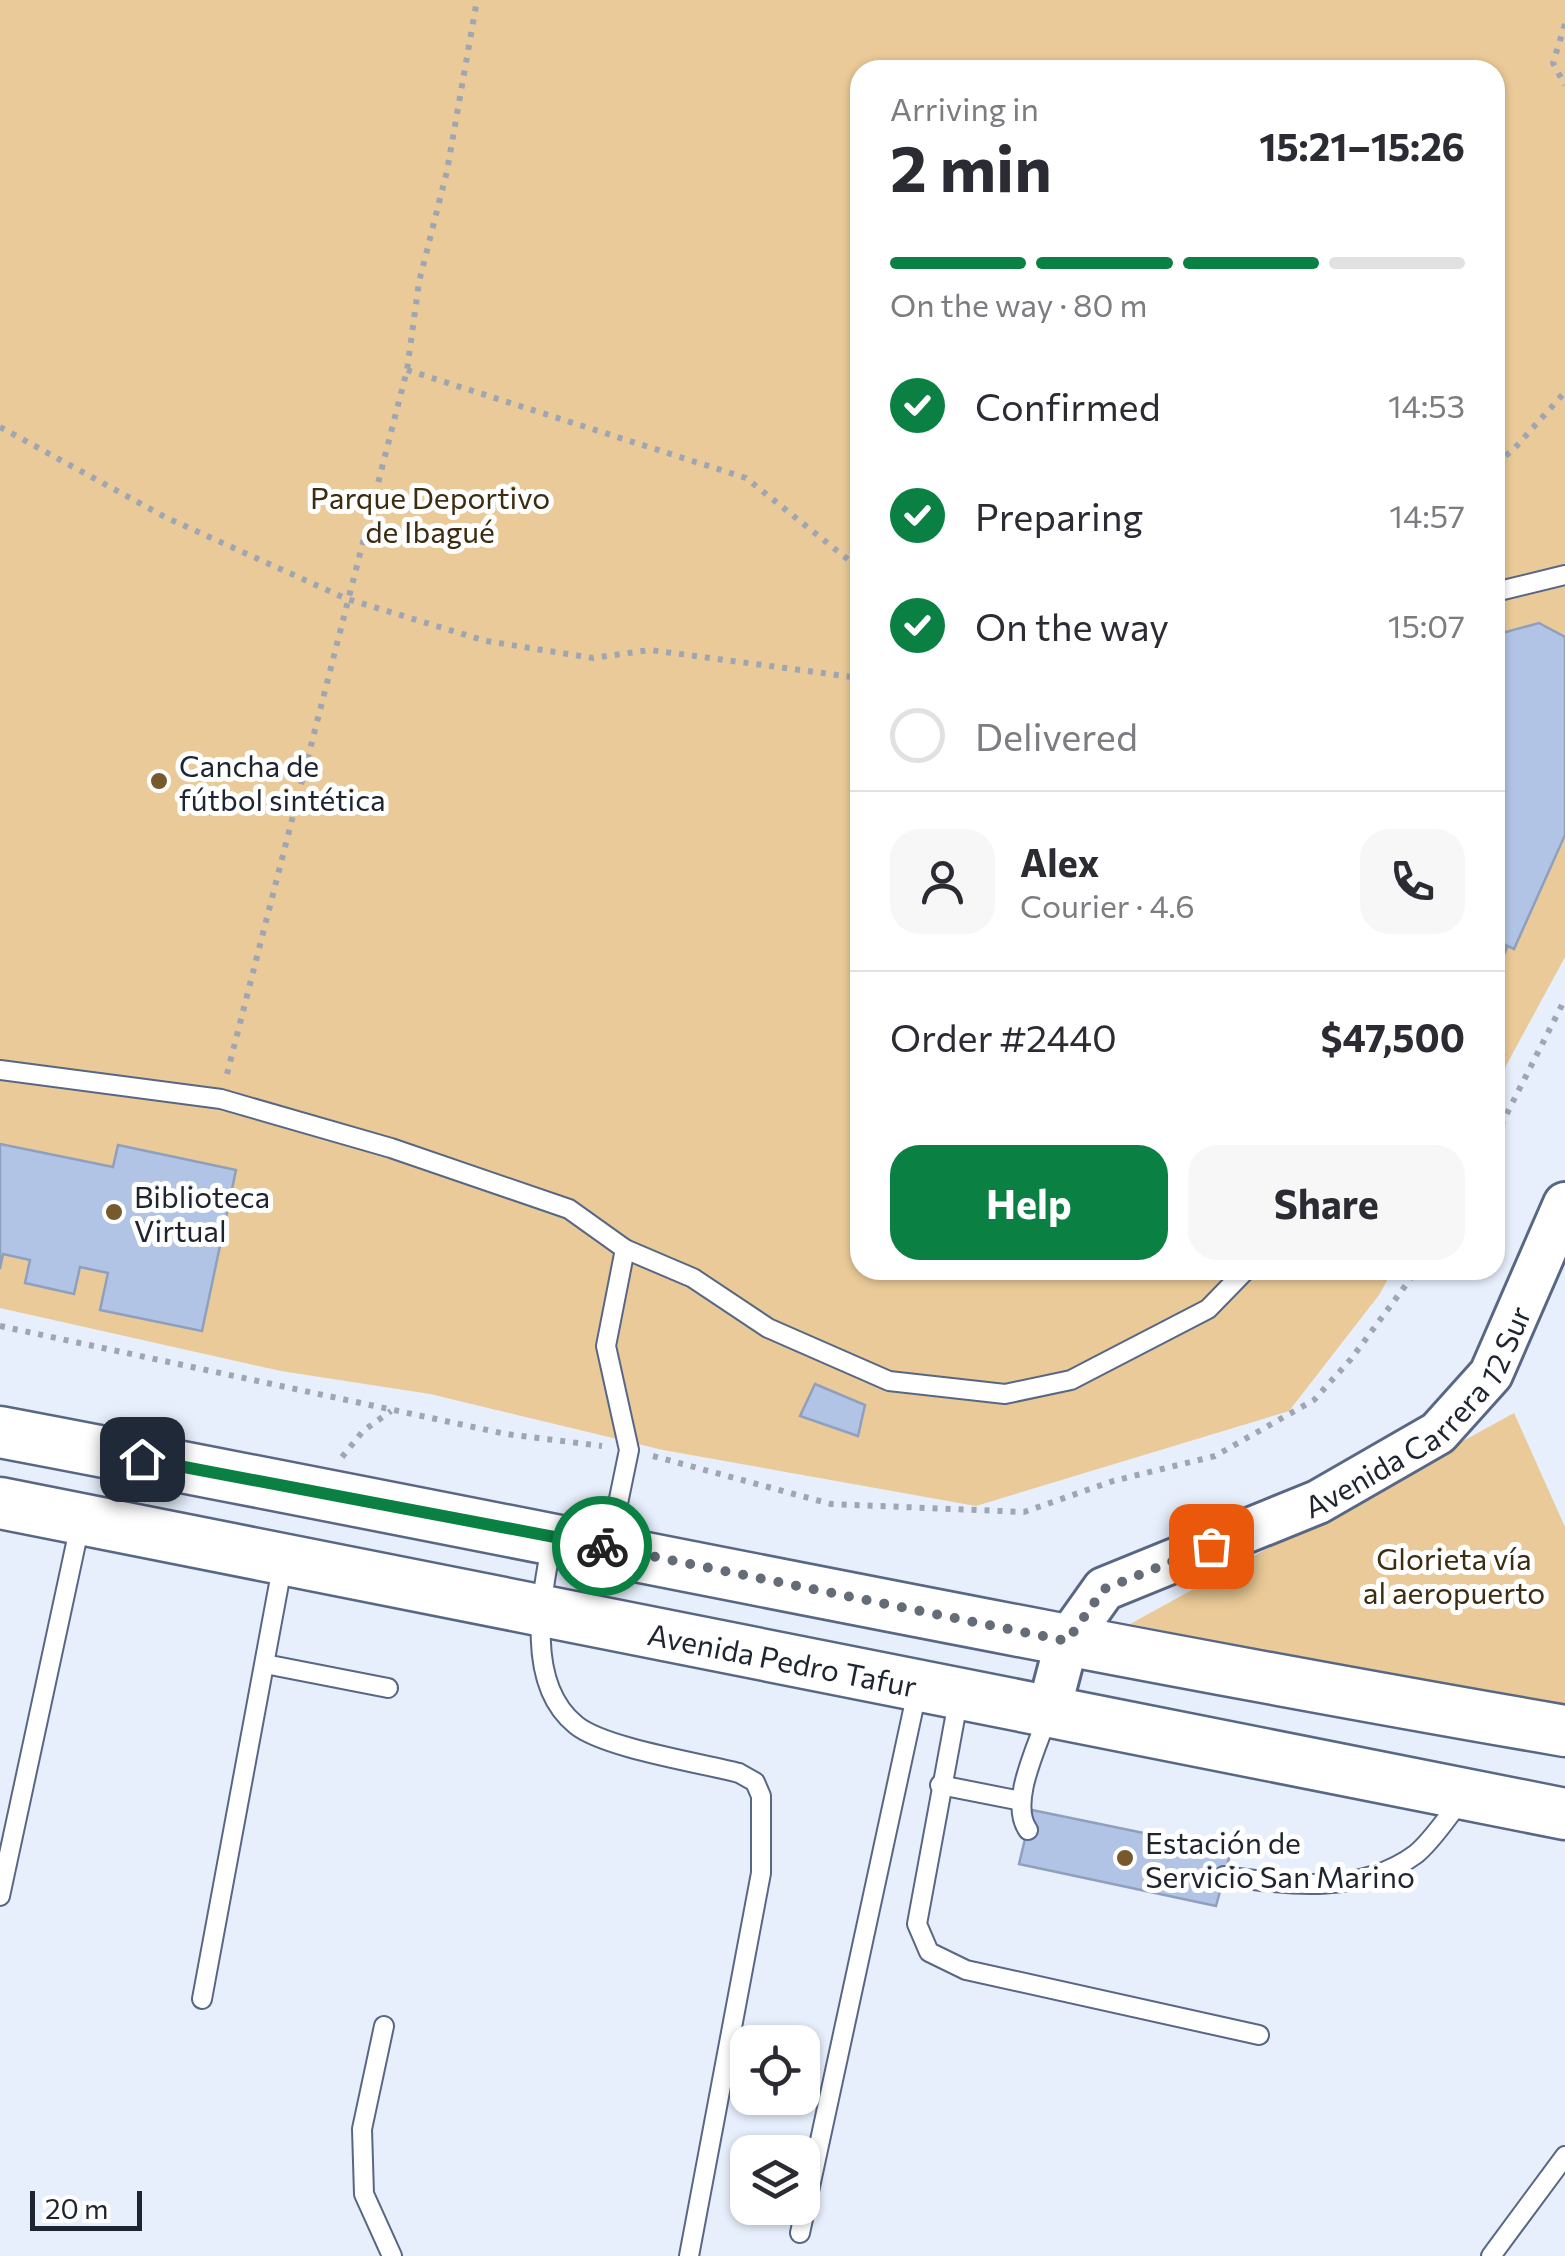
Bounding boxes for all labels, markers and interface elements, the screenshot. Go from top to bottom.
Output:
text: Arriving in [890,88,1039,128]
text: 15:21–15:26 [1259,122,1465,169]
text: 2 min [890,126,1052,205]
text: On the way · 80 m [890,284,1147,324]
icon: check [890,378,945,433]
text: Confirmed [975,382,1161,429]
text: 14:53 [1388,385,1465,425]
park label: Parque Deportivo de Ibagué [310,478,550,549]
icon: check [890,488,945,543]
text: Preparing [975,492,1143,539]
text: 14:57 [1389,495,1465,535]
icon: check [890,598,945,653]
text: On the way [975,602,1169,649]
text: 15:07 [1388,605,1465,645]
text: Delivered [975,712,1138,759]
place label: Cancha de fútbol sintética [179,746,386,817]
marker: Cancha de fútbol sintética [148,770,170,792]
button: person [890,829,995,934]
button: phone [1360,829,1465,934]
text: Alex [1020,838,1099,885]
text: Courier · 4.6 [1020,885,1195,925]
text: Order #2440 [890,1013,1117,1060]
text: $47,500 [1321,1013,1465,1060]
button: Help [890,1145,1168,1260]
button: Share [1188,1145,1465,1260]
place label: Biblioteca Virtual [134,1177,270,1248]
marker: Biblioteca Virtual [103,1201,125,1223]
street label: Avenida Carrera 12 Sur [1299,1300,1537,1524]
pin [100,1417,185,1502]
icon: home [115,1432,170,1487]
courier [552,1496,652,1596]
pin [1169,1504,1254,1589]
icon: bike [575,1519,630,1574]
icon: bag [1184,1519,1239,1574]
park label: Glorieta vía al aeropuerto [1363,1539,1545,1610]
street label: Avenida Pedro Tafur [645,1614,920,1703]
place label: Estación de Servicio San Marino [1145,1823,1415,1894]
marker: Estación de Servicio San Marino [1114,1847,1136,1869]
map controls [730,2025,820,2225]
button: locate [730,2025,820,2115]
button: layers [730,2135,820,2225]
scale bar [30,2186,142,2230]
text: 20 m [45,2191,109,2225]

